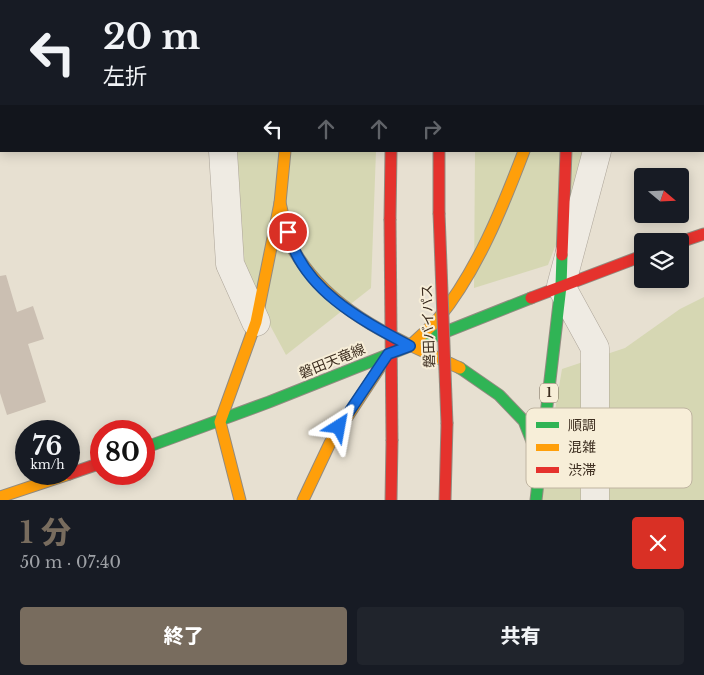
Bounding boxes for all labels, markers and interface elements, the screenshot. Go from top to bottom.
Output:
text: 20 m [103,15,200,58]
icon: left [20,20,85,85]
text: 左折 [103,63,147,90]
icon: left [259,115,287,143]
icon: ahead [312,115,340,143]
icon: ahead [365,115,393,143]
icon: right [418,115,446,143]
north arrow [634,168,689,222]
map controls [634,168,689,288]
pin [267,211,309,253]
icon: arrive [274,218,302,246]
button: layers [634,233,689,288]
street label: 磐田バイパス [418,284,438,368]
street label: 磐田天竜線 [296,340,368,382]
road number: 1 [540,383,558,402]
position arrow [312,400,364,452]
legend [526,408,692,488]
text: 順調 [568,416,596,434]
speed limit sign: 80 [90,420,155,485]
text: 76 [33,431,62,462]
text: 混雑 [568,438,596,456]
text: km/h [30,457,65,472]
text: 渋滞 [568,461,596,479]
text: 1 分 [20,514,71,551]
button: close [632,517,684,569]
text: 50 m · 07:40 [20,552,121,572]
button: 終了 [20,607,347,665]
button: 共有 [357,607,684,665]

